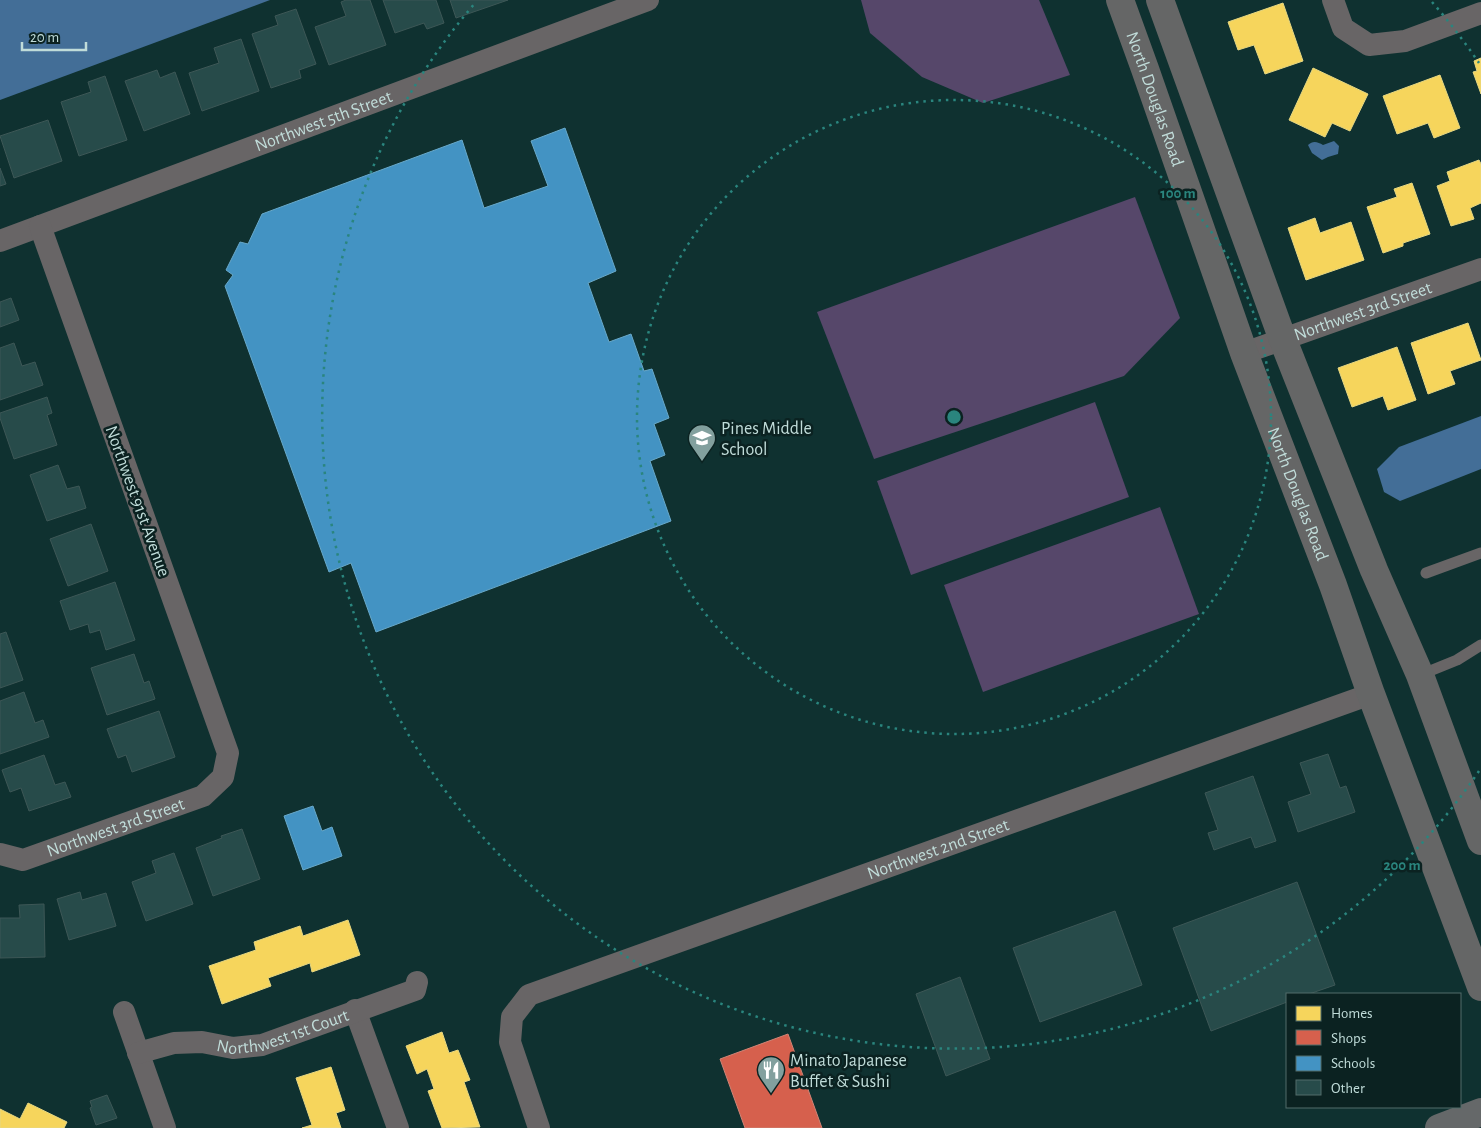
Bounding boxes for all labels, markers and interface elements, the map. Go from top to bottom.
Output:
scale bar [22,20,86,52]
text: 20 m [30,30,59,45]
street label: North Douglas Road [1122,30,1186,169]
street label: Northwest 5th Street [253,88,395,155]
text: 100 m [1160,186,1196,201]
street label: Northwest 3rd Street [1292,279,1435,345]
centre of rings [945,408,963,426]
place label: Pines Middle School [721,420,812,459]
street label: Northwest 91st Avenue [101,423,173,579]
school or university icon: Pines Middle School [687,423,717,462]
street label: North Douglas Road [1263,425,1331,563]
street label: Northwest 3rd Street [45,795,187,861]
street label: Northwest 2nd Street [865,816,1012,883]
text: 200 m [1383,858,1421,873]
legend [1286,993,1461,1108]
street label: Northwest 1st Court [215,1006,352,1059]
text: Homes [1331,1006,1373,1021]
text: Shops [1331,1031,1366,1046]
place label: Minato Japanese Buffet & Sushi [790,1052,907,1091]
restaurant icon: Minato Japanese Buffet & Sushi [756,1055,786,1094]
text: Schools [1331,1056,1375,1071]
text: Other [1331,1081,1365,1096]

